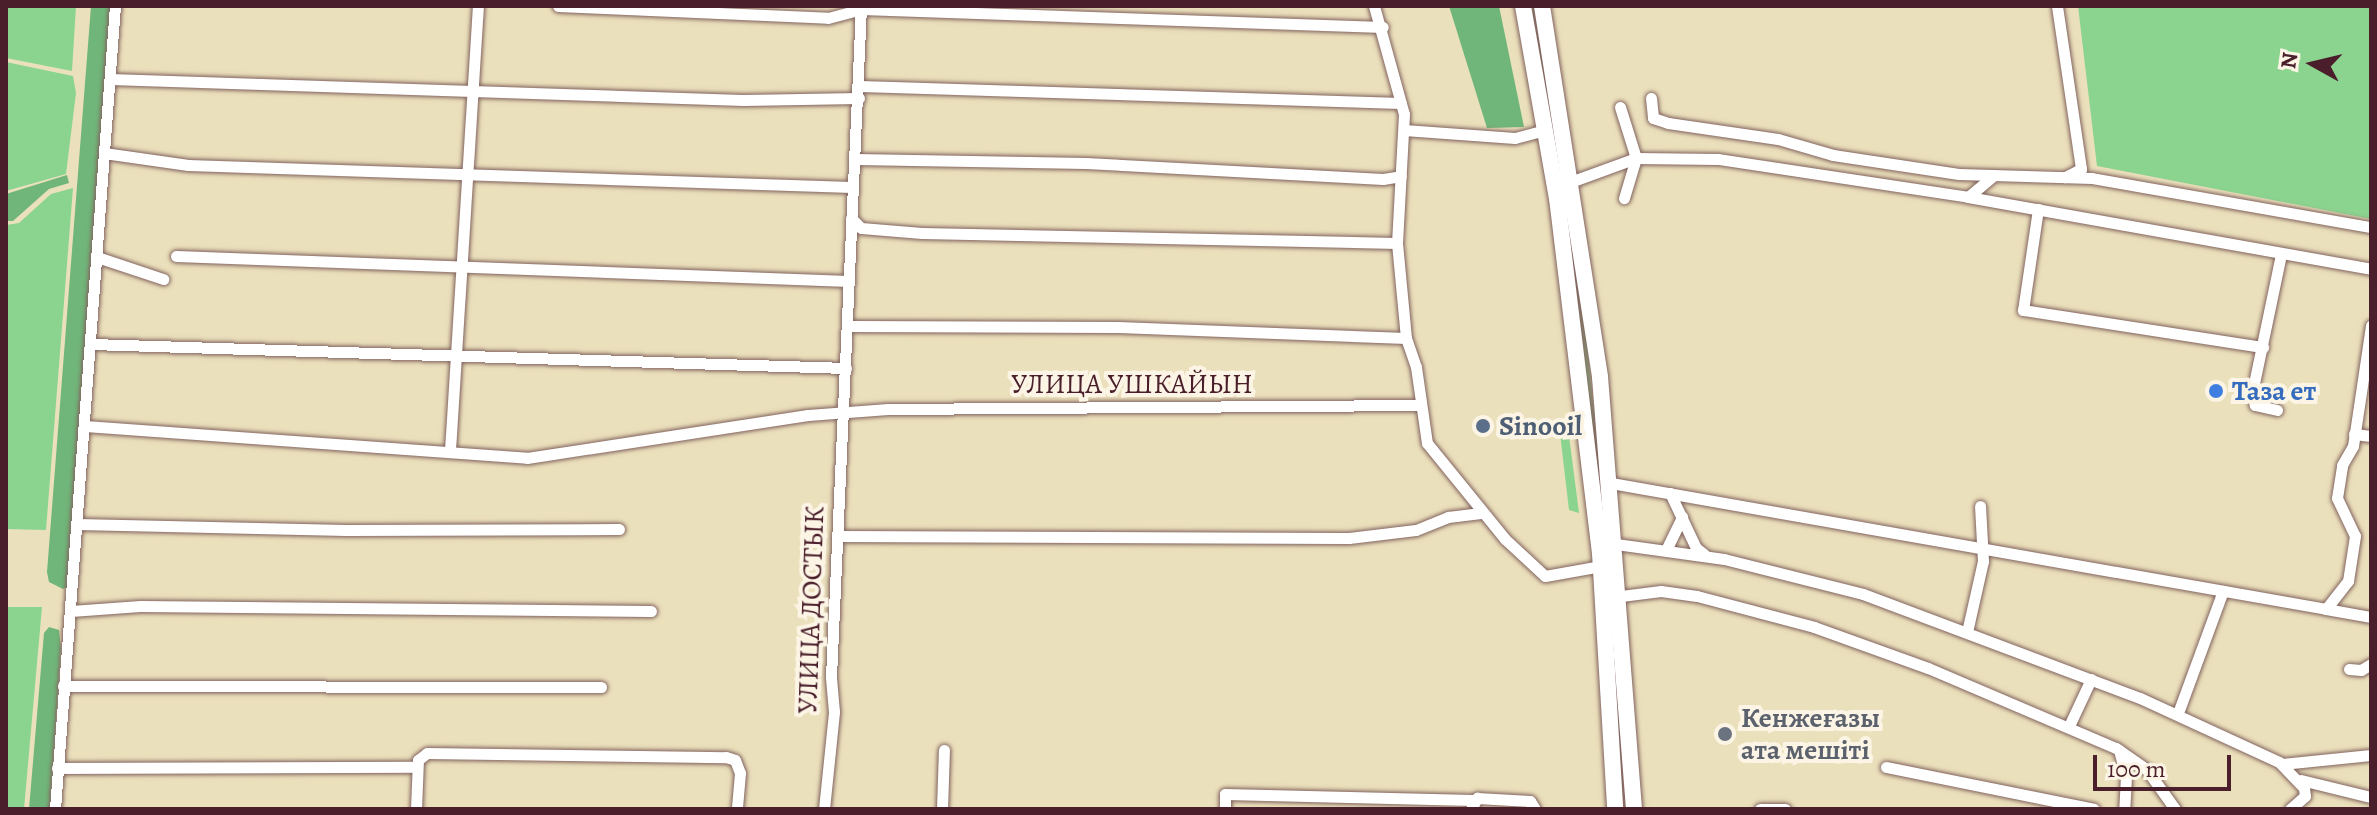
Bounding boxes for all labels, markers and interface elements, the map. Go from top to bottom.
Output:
north arrow [2273,24,2353,104]
text: N [2273,51,2305,71]
street label: УЛИЦА УШКАЙЫН [1011,367,1253,401]
place label: Таза ет [2232,374,2316,408]
marker: Таза ет [2207,382,2225,400]
place label: Sinooil [1499,409,1582,443]
marker: Sinooil [1474,417,1492,435]
street label: УЛИЦА ДОСТЫК [791,506,831,714]
place label: Кенжеғазы ата мешіті [1741,701,1880,767]
marker: Кенжеғазы ата мешіті [1716,725,1734,743]
scale bar [2097,739,2235,789]
text: 100 m [2107,753,2166,785]

